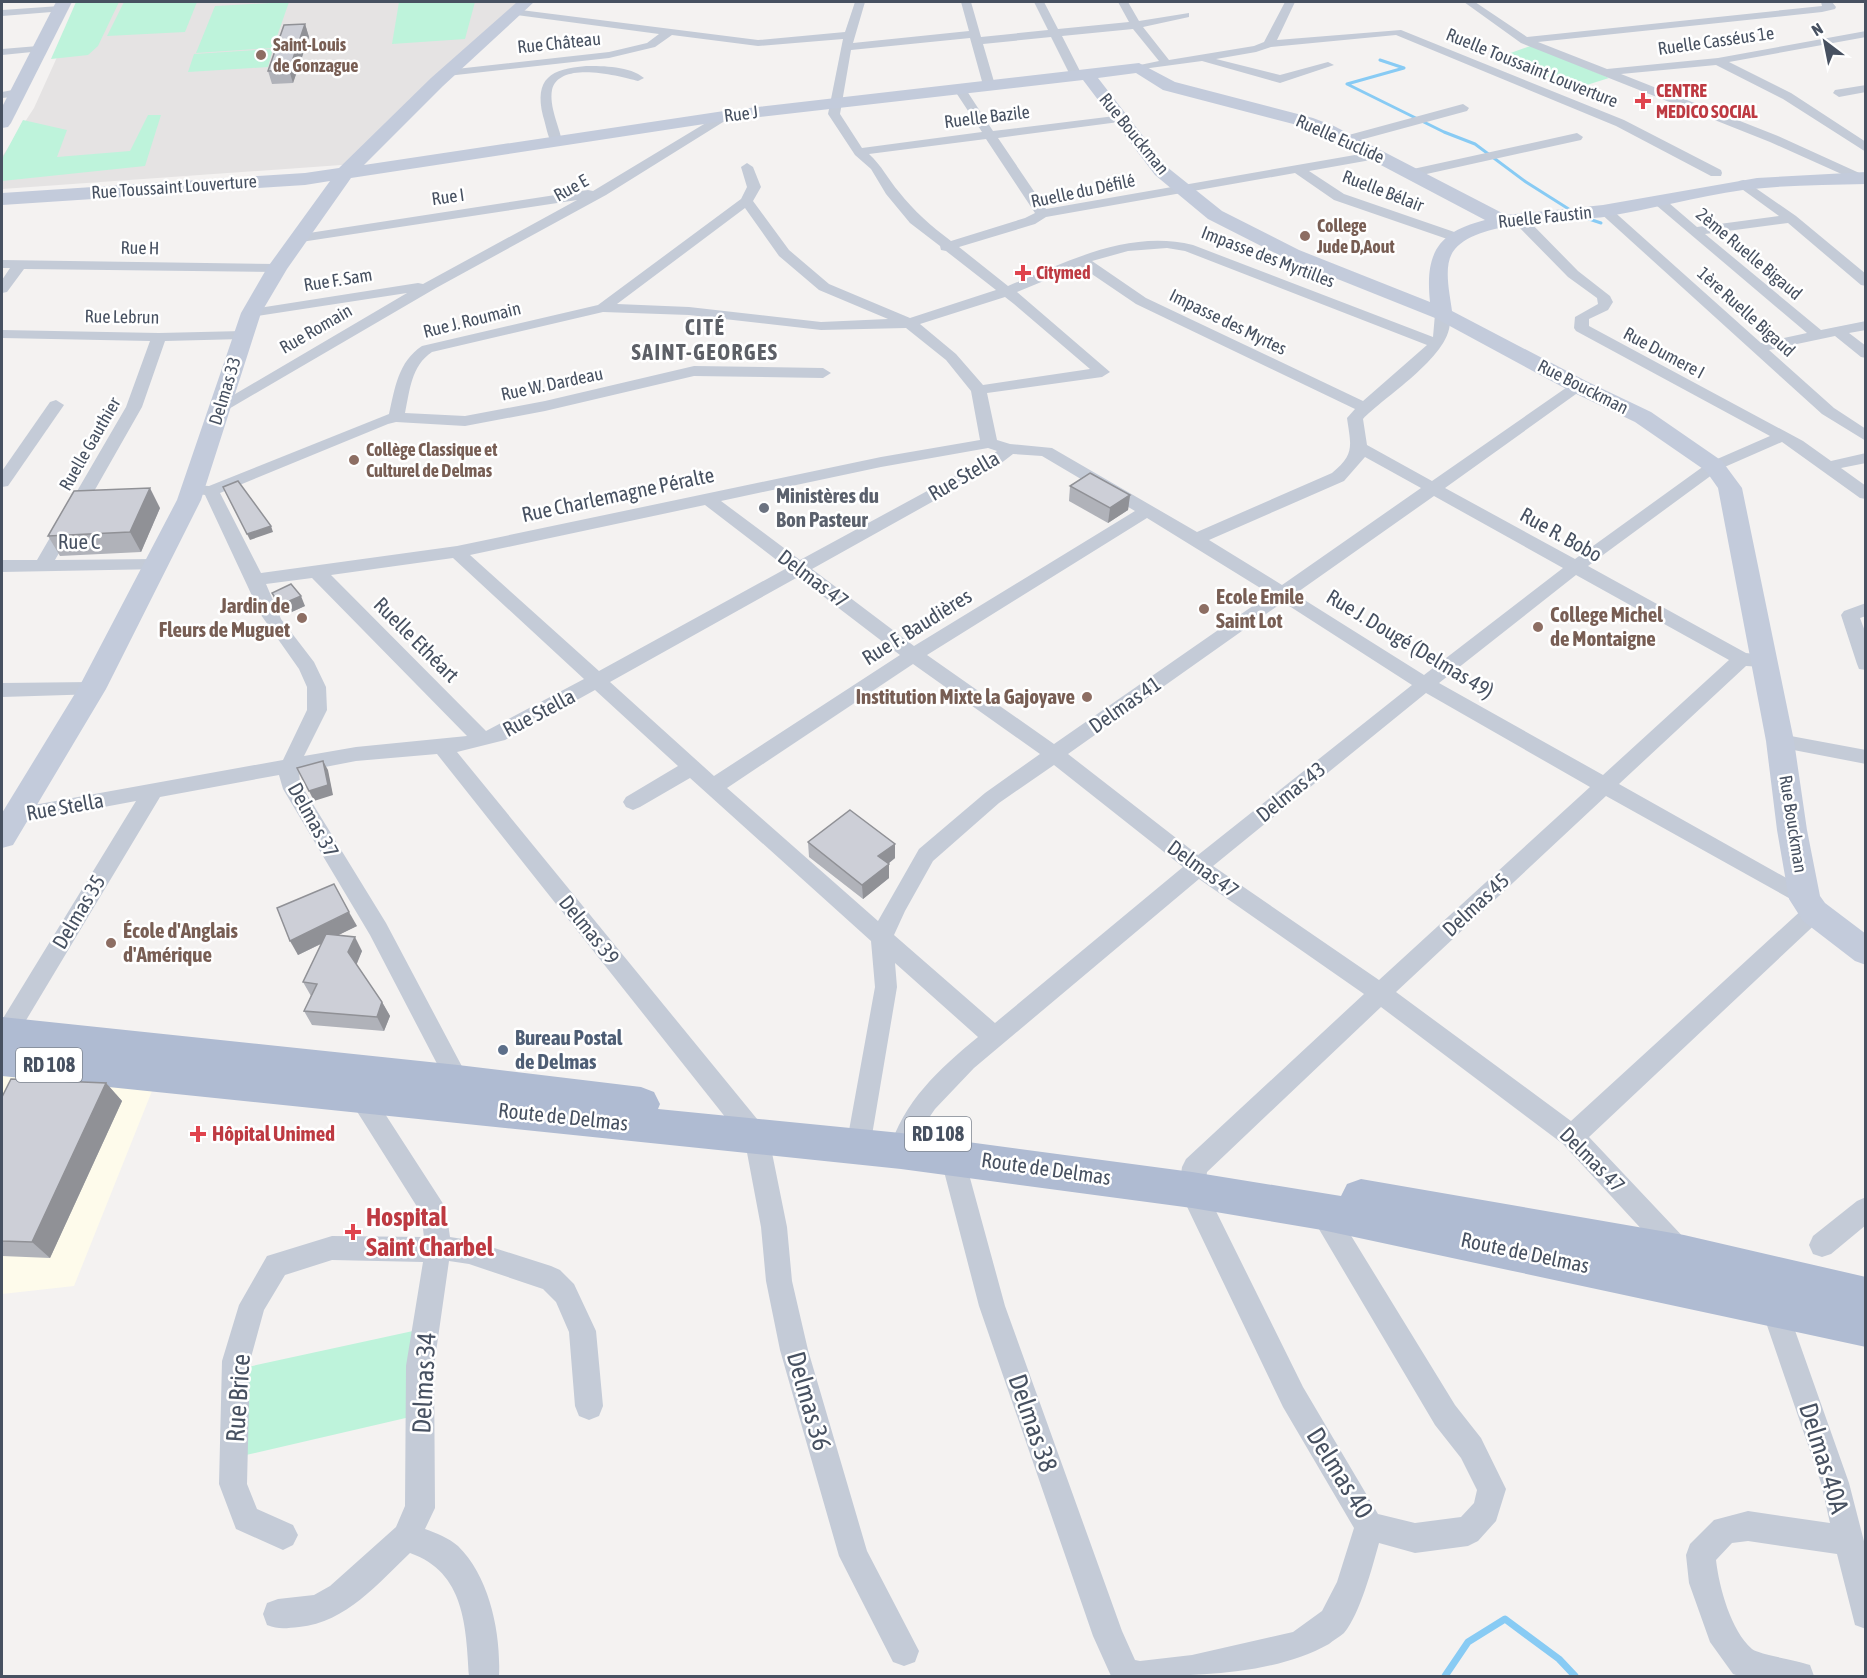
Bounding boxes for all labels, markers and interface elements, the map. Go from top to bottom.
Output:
north arrow [1795,12,1855,72]
text: N [1808,19,1826,39]
street label: Ruelle Casséus 1e [1656,22,1776,59]
street label: Ruelle Toussaint Louverture [1443,23,1621,112]
street label: Rue Château [516,28,602,57]
place label: Saint-Louis de Gonzague [273,34,358,76]
marker: Saint-Louis de Gonzague [254,48,268,62]
place label: CENTRE MEDICO SOCIAL [1656,80,1758,122]
street label: Rue Bouckman [1095,89,1174,179]
marker: CENTRE MEDICO SOCIAL [1634,92,1652,110]
street label: Rue J [723,101,759,126]
street label: Ruelle Bazile [943,101,1031,132]
street label: Ruelle Euclide [1293,110,1388,167]
street label: Ruelle Bélair [1340,165,1427,216]
street label: Rue E [550,169,592,205]
street label: Ruelle du Défilé [1029,169,1137,212]
street label: Rue Toussaint Louverture [90,170,257,203]
street label: Rue I [430,184,466,209]
street label: Ruelle Faustin [1497,201,1593,232]
street label: 2ème Ruelle Bigaud [1692,203,1807,304]
place label: College Jude D,Aout [1316,215,1396,257]
street label: Impasse des Myrtilles [1199,221,1338,292]
marker: College Jude D,Aout [1298,229,1312,243]
street label: Rue H [120,237,160,258]
place label: Citymed [1036,262,1090,283]
street label: 1ère Ruelle Bigaud [1693,262,1799,361]
street label: Rue F. Sam [302,264,374,295]
marker: Citymed [1014,264,1032,282]
street label: Impasse des Myrtes [1166,284,1290,359]
street label: Rue J. Roumain [421,297,523,342]
street label: Rue Romain [276,299,356,358]
street label: Rue Lebrun [84,305,160,328]
district label: CITÉ SAINT-GEORGES [631,314,779,365]
street label: Rue Dumere I [1620,322,1708,383]
street label: Delmas 33 [204,354,245,427]
street label: Rue Bouckman [1535,355,1632,418]
street label: Rue W. Dardeau [499,362,605,405]
street label: Ruelle Gauthier [54,393,125,494]
place label: Collège Classique et Culturel de Delmas [366,439,498,481]
street label: Rue Stella [924,445,1003,505]
marker: Collège Classique et Culturel de Delmas [347,453,361,467]
street label: Rue Charlemagne Péralte [519,462,716,526]
place label: Ministères du Bon Pasteur [776,483,879,531]
marker: Ministères du Bon Pasteur [757,501,771,515]
street label: Rue R. Bobo [1516,502,1607,566]
street label: Rue C [58,529,101,553]
street label: Delmas 47 [774,544,853,612]
street label: Rue F. Baudières [857,583,976,669]
place label: Ecole Emile Saint Lot [1216,584,1304,632]
street label: Rue J. Dougé (Delmas 49) [1323,584,1498,703]
street label: Ruelle Ethéart [369,592,464,687]
place label: Jardin de Fleurs de Muguet [159,593,290,641]
marker: Ecole Emile Saint Lot [1197,602,1211,616]
place label: College Michel de Montaigne [1550,602,1663,650]
marker: Jardin de Fleurs de Muguet [295,611,309,625]
marker: College Michel de Montaigne [1531,620,1545,634]
street label: Delmas 41 [1084,671,1165,737]
street label: Rue Stella [498,683,579,741]
place label: Institution Mixte la Gajoyave [856,684,1075,708]
marker: Institution Mixte la Gajoyave [1080,690,1094,704]
street label: Delmas 43 [1251,756,1330,826]
street label: Rue Bouckman [1775,774,1812,874]
street label: Delmas 37 [284,778,344,861]
street label: Rue Stella [24,787,105,825]
street label: Delmas 47 [1163,834,1244,902]
street label: Delmas 45 [1437,868,1513,941]
street label: Delmas 35 [47,870,109,953]
street label: Delmas 39 [555,890,625,969]
place label: École d'Anglais d'Amérique [123,918,238,966]
marker: École d'Anglais d'Amérique [104,936,118,950]
place label: Bureau Postal de Delmas [515,1025,623,1073]
marker: Bureau Postal de Delmas [496,1043,510,1057]
road number: RD 108 [16,1048,82,1082]
street label: Route de Delmas [497,1097,629,1135]
road number: RD 108 [905,1117,971,1151]
place label: Hôpital Unimed [212,1121,335,1145]
street label: Delmas 47 [1555,1122,1630,1197]
marker: Hôpital Unimed [189,1125,207,1143]
street label: Route de Delmas [980,1147,1112,1189]
place label: Hospital Saint Charbel [366,1202,495,1262]
marker: Hospital Saint Charbel [344,1223,362,1241]
street label: Route de Delmas [1459,1227,1591,1277]
street label: Delmas 34 [406,1332,442,1434]
street label: Delmas 36 [781,1348,837,1454]
street label: Rue Brice [220,1353,256,1443]
street label: Delmas 38 [1002,1370,1064,1476]
street label: Delmas 40A [1793,1399,1855,1517]
street label: Delmas 40 [1300,1422,1380,1524]

